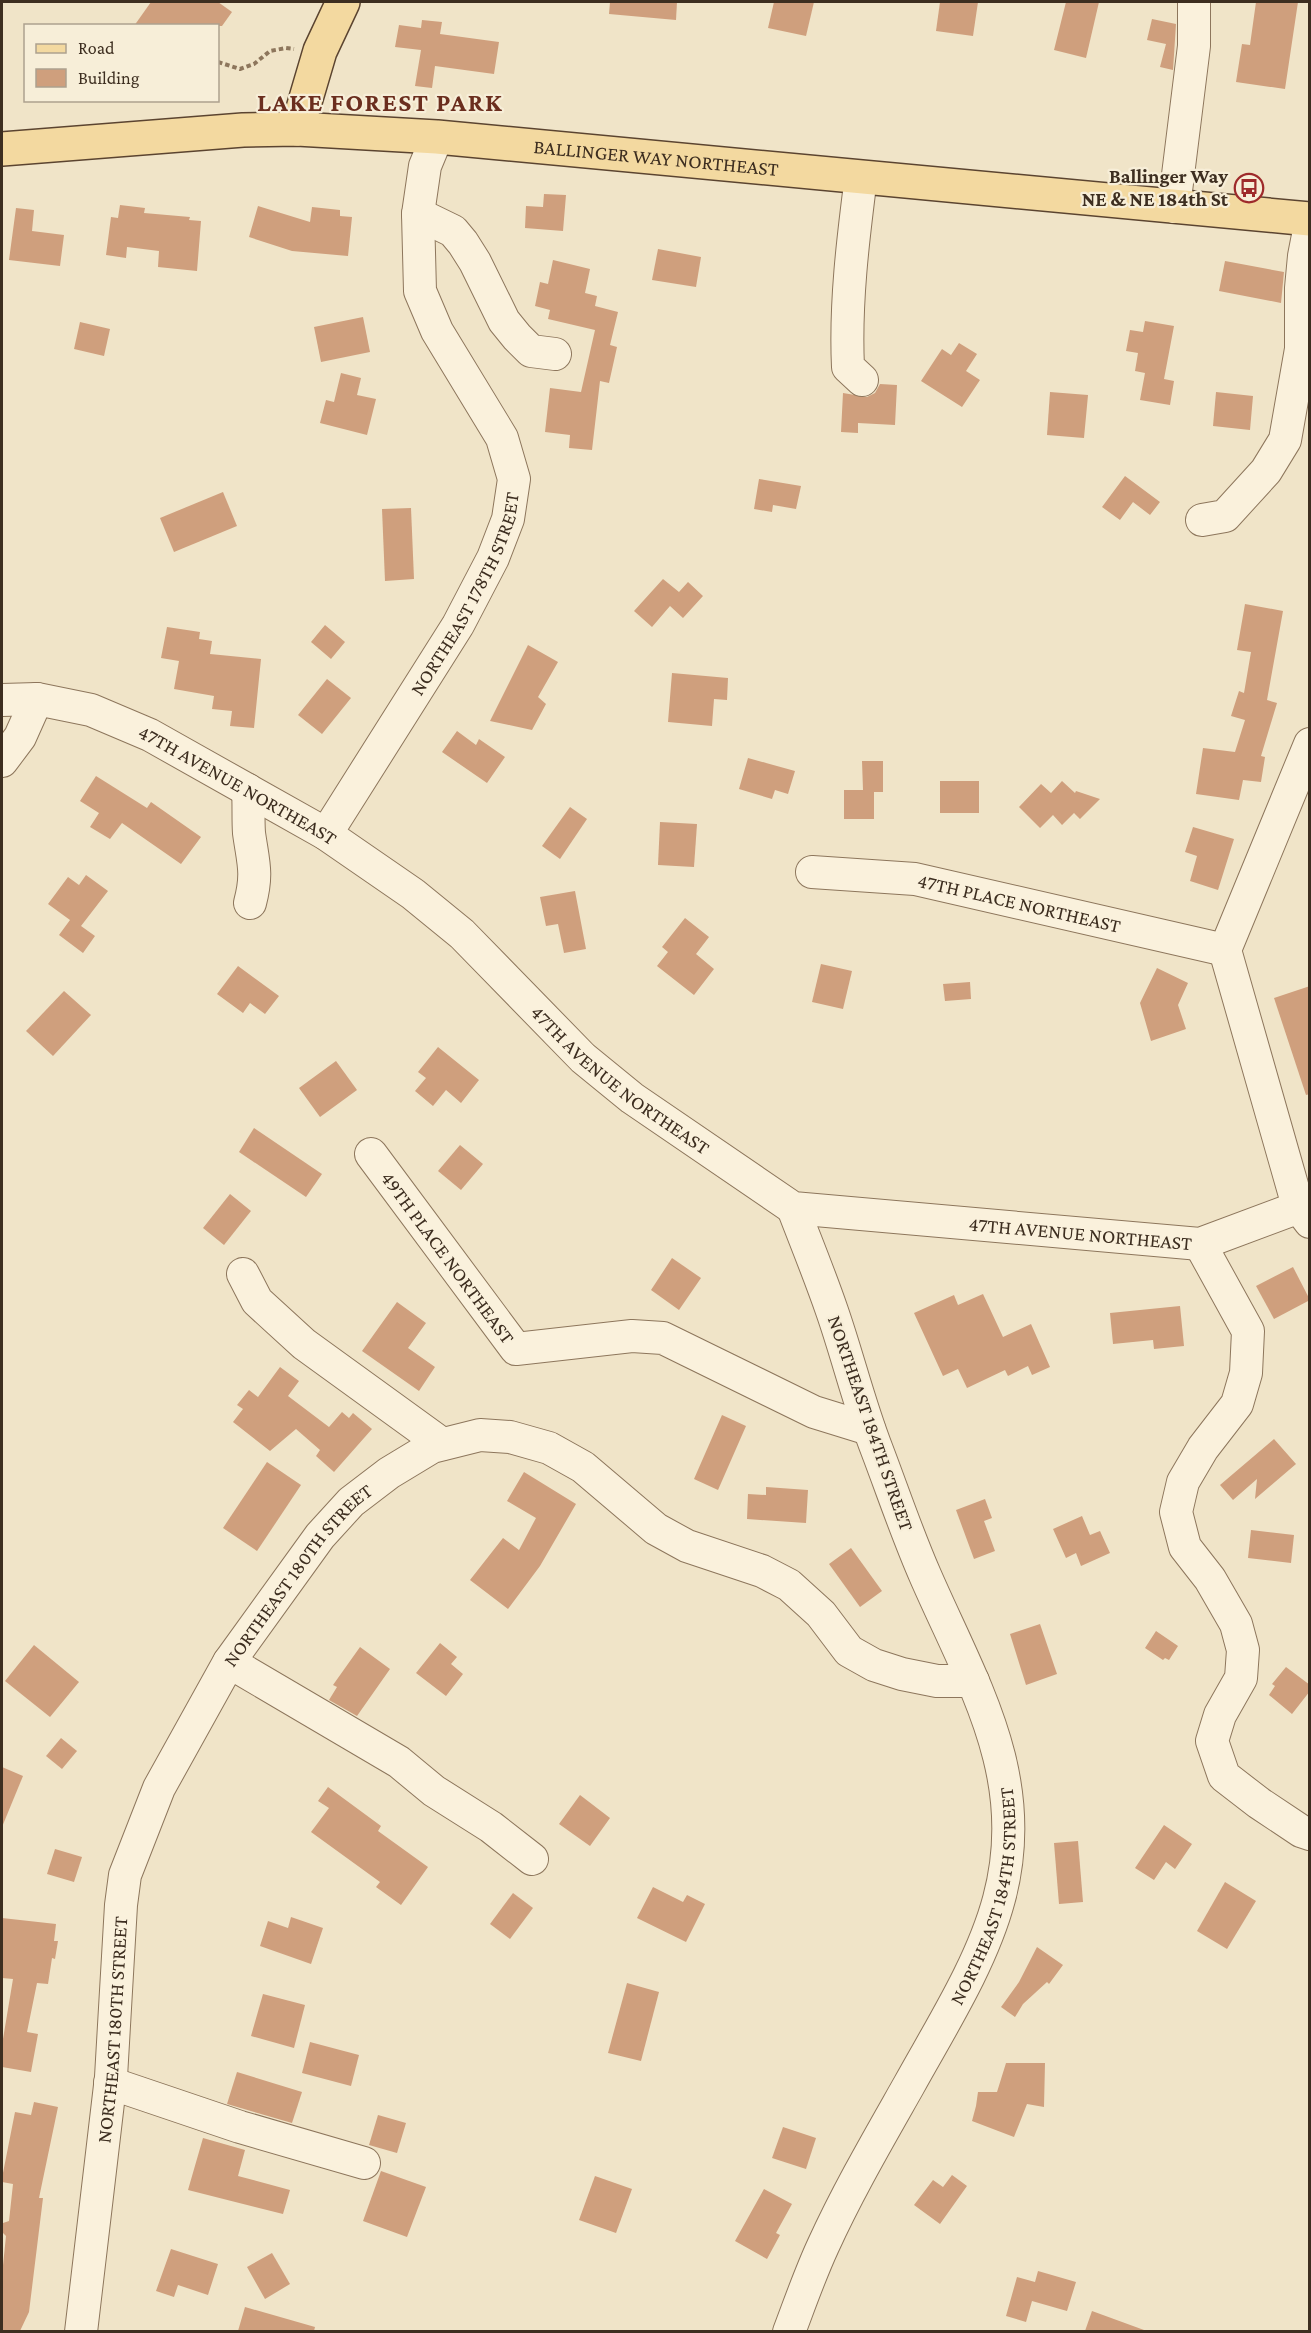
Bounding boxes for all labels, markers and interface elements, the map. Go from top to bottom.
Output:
legend [24,24,219,102]
text: Road [78,38,115,58]
text: Building [78,68,140,88]
district label: LAKE FOREST PARK [257,88,503,117]
street label: BALLINGER WAY NORTHEAST [533,135,780,180]
place label: Ballinger Way NE & NE 184th St [1082,165,1229,210]
bus stop icon: Ballinger Way NE & NE 184th St [1233,172,1265,204]
street label: NORTHEAST 178TH STREET [406,491,523,699]
street label: 47TH AVENUE NORTHEAST [135,720,341,849]
street label: 47TH PLACE NORTHEAST [915,869,1123,937]
street label: 47TH AVENUE NORTHEAST [527,1001,714,1159]
street label: 49TH PLACE NORTHEAST [377,1167,519,1348]
street label: 47TH AVENUE NORTHEAST [968,1213,1193,1254]
street label: NORTHEAST 184TH STREET [824,1312,918,1534]
street label: NORTHEAST 180TH STREET [219,1479,376,1671]
street label: NORTHEAST 184TH STREET [945,1785,1020,2008]
street label: NORTHEAST 180TH STREET [92,1916,131,2144]

